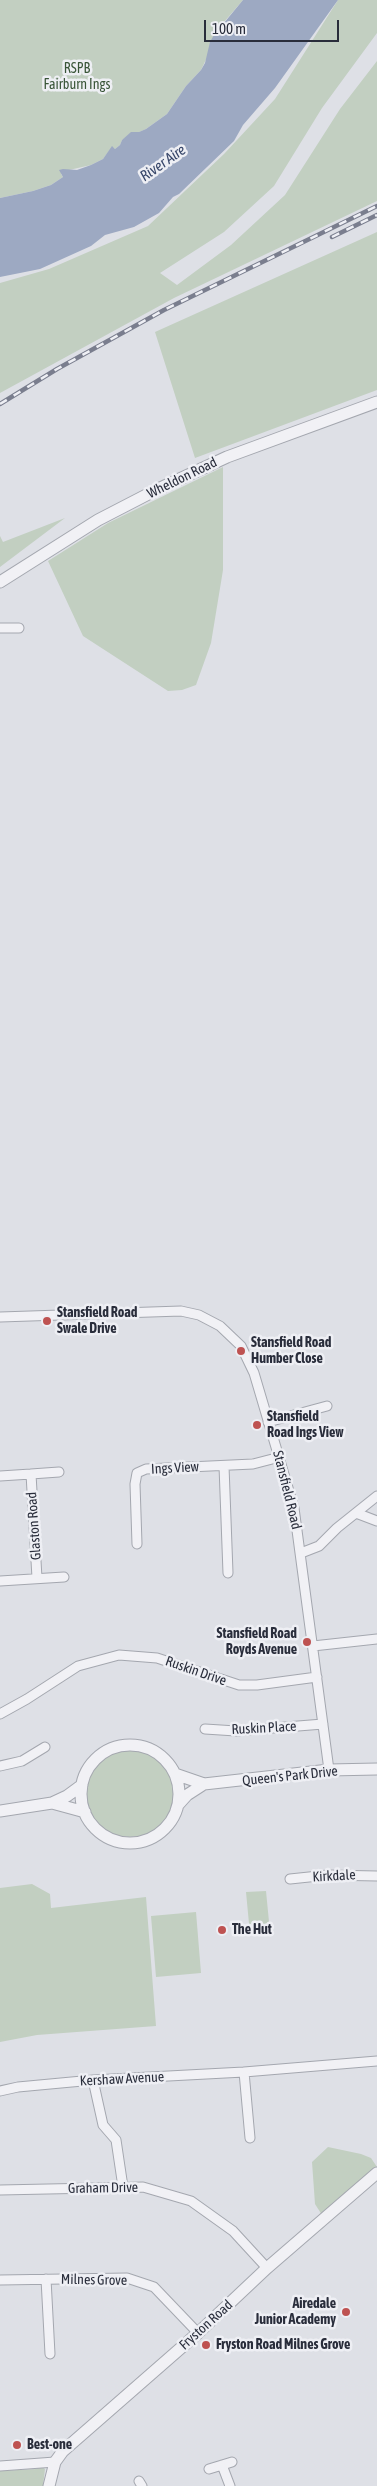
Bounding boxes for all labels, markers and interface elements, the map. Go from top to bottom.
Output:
scale bar [207,10,342,42]
text: 100 m [212,20,246,37]
park label: RSPB Fairburn Ings [44,61,110,94]
water label: River Aire [137,141,189,185]
street label: Wheldon Road [144,454,220,502]
place label: Stansfield Road Swale Drive [57,1305,137,1338]
marker: Stansfield Road Swale Drive [41,1315,53,1327]
place label: Stansfield Road Humber Close [251,1335,331,1368]
marker: Stansfield Road Humber Close [235,1345,247,1357]
place label: Stansfield Road Ings View [267,1409,344,1441]
marker: Stansfield Road Ings View [251,1419,263,1431]
street label: Stansfield Road [269,1449,305,1531]
street label: Ings View [151,1458,199,1478]
street label: Glaston Road [23,1491,45,1561]
place label: Stansfield Road Royds Avenue [217,1626,297,1658]
marker: Stansfield Road Royds Avenue [301,1636,313,1648]
street label: Ruskin Drive [163,1653,229,1689]
street label: Ruskin Place [231,1718,297,1738]
street label: Queen's Park Drive [242,1763,338,1789]
street label: Kirkdale [312,1866,356,1886]
place label: The Hut [232,1922,272,1938]
marker: The Hut [216,1924,228,1936]
street label: Kershaw Avenue [79,2068,165,2090]
street label: Graham Drive [68,2179,138,2197]
street label: Milnes Grove [61,2271,127,2289]
place label: Airedale Junior Academy [255,2296,336,2328]
street label: Fryston Road [176,2297,236,2353]
marker: Airedale Junior Academy [340,2306,352,2318]
place label: Fryston Road Milnes Grove [216,2337,350,2353]
marker: Fryston Road Milnes Grove [200,2339,212,2351]
place label: Best-one [27,2437,72,2453]
marker: Best-one [11,2439,23,2451]

